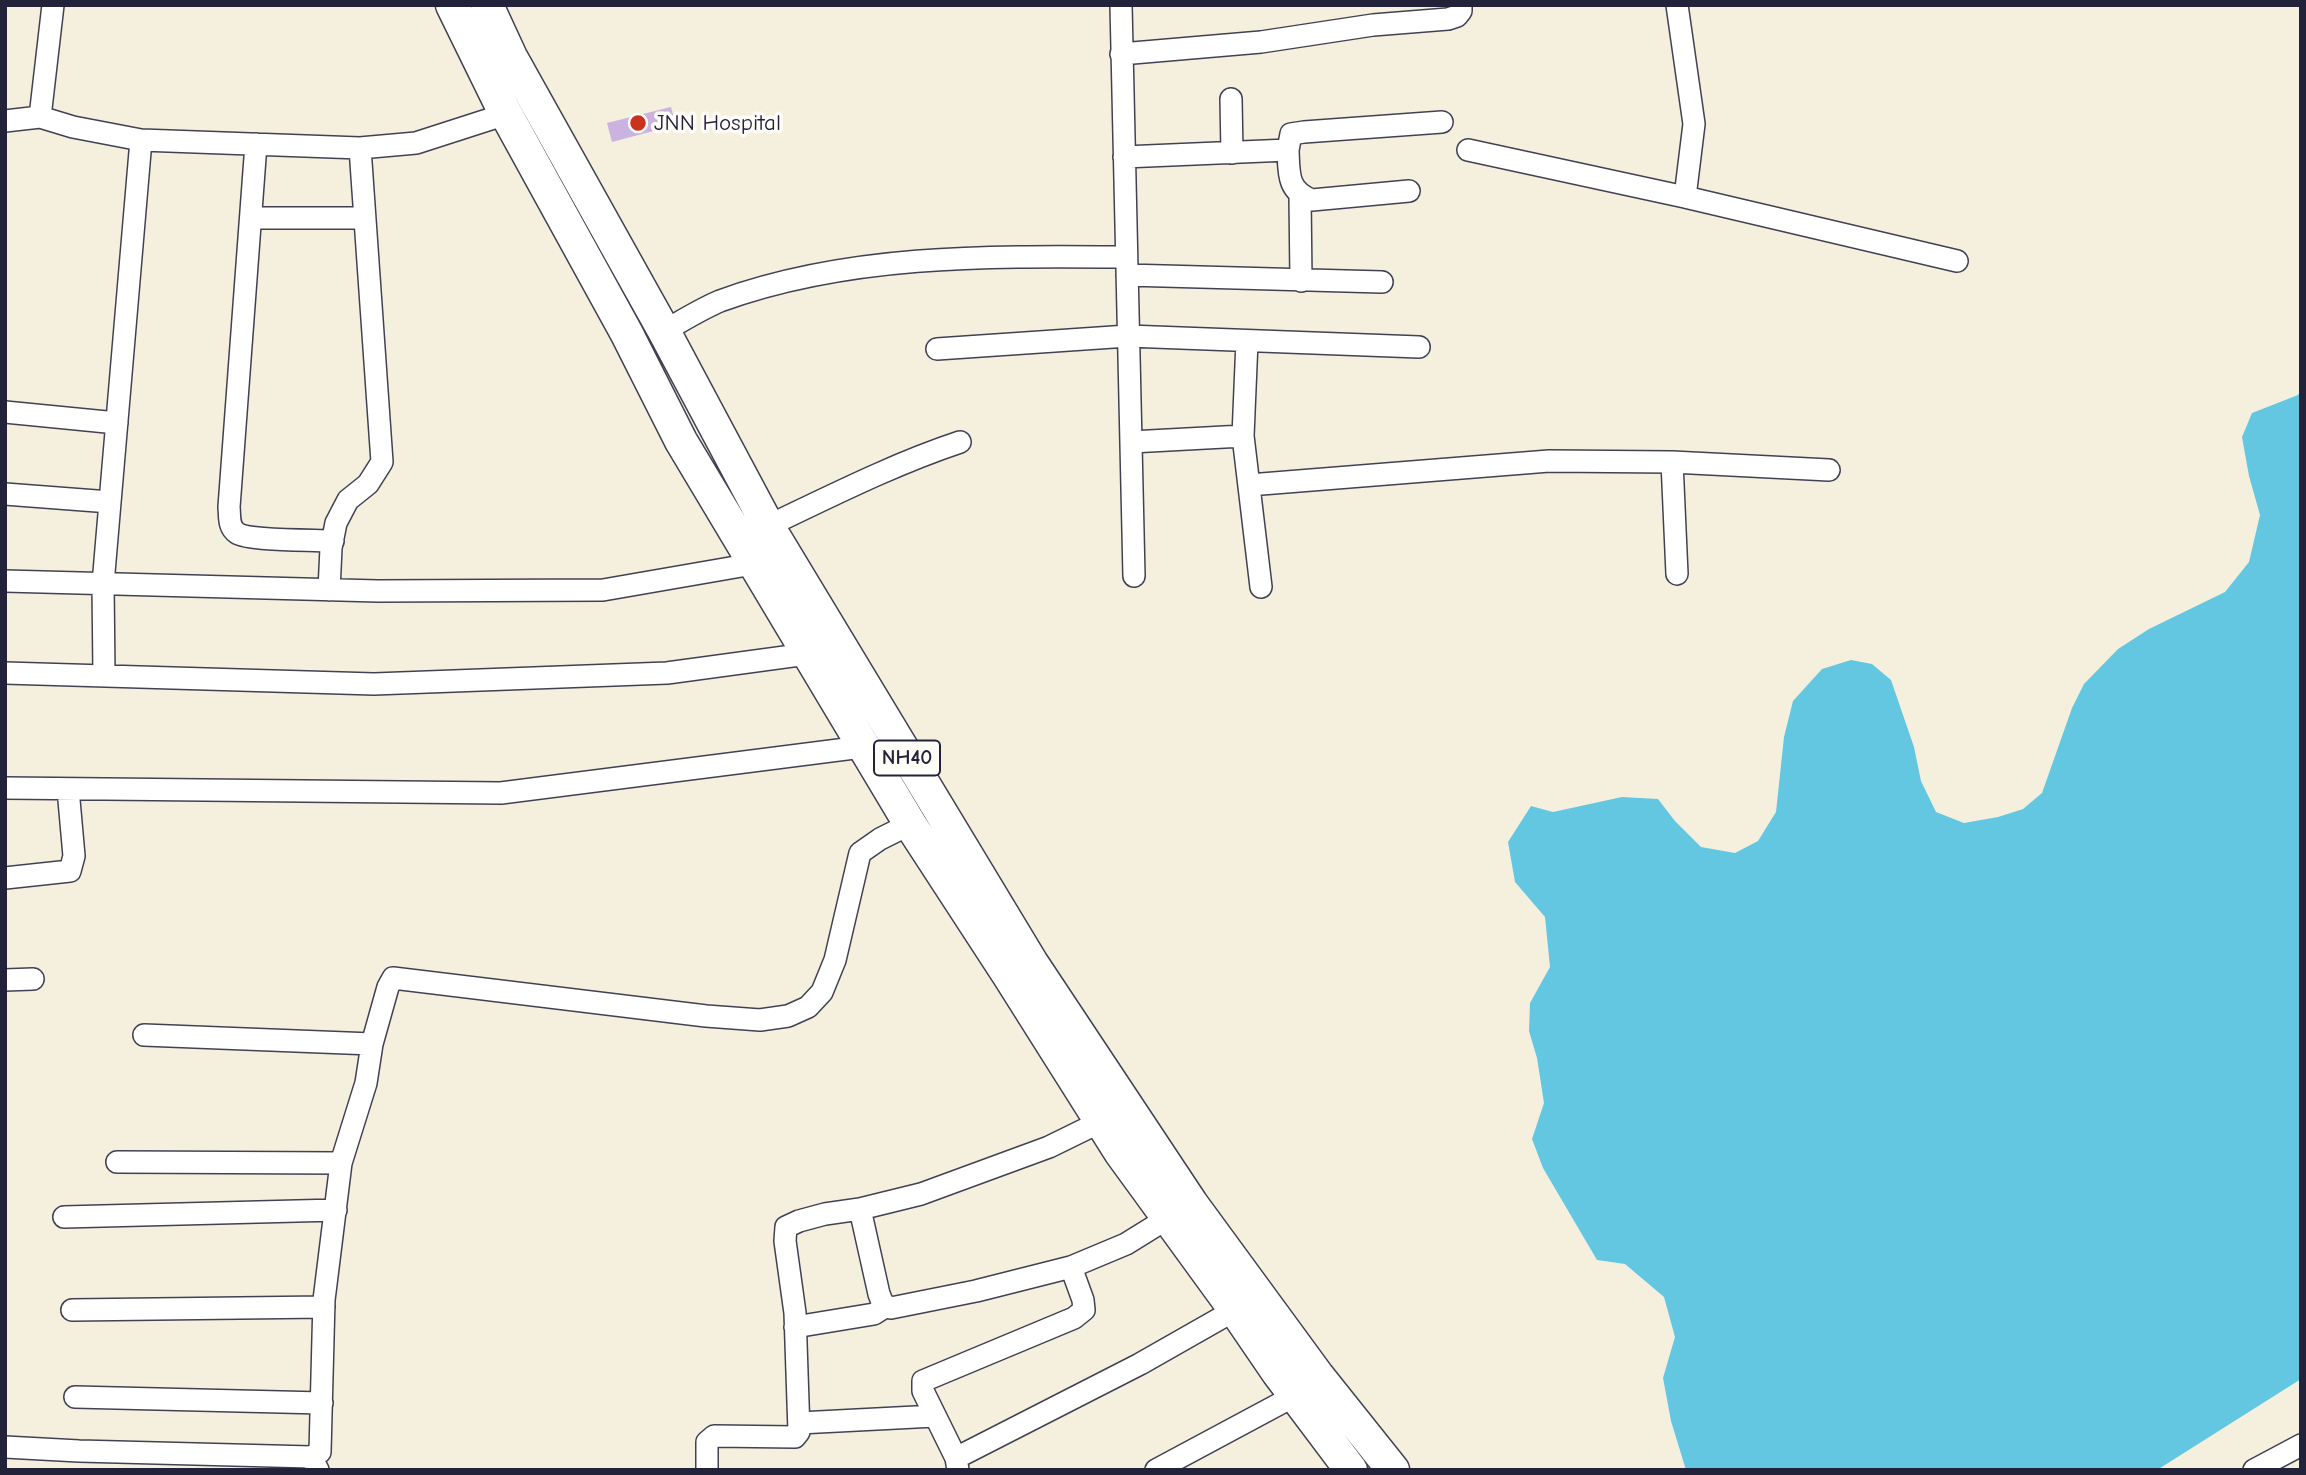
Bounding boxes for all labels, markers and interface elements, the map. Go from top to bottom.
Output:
place label: JNN Hospital [654,109,781,137]
marker: JNN Hospital [628,113,648,133]
road number: NH40 [874,740,940,776]

